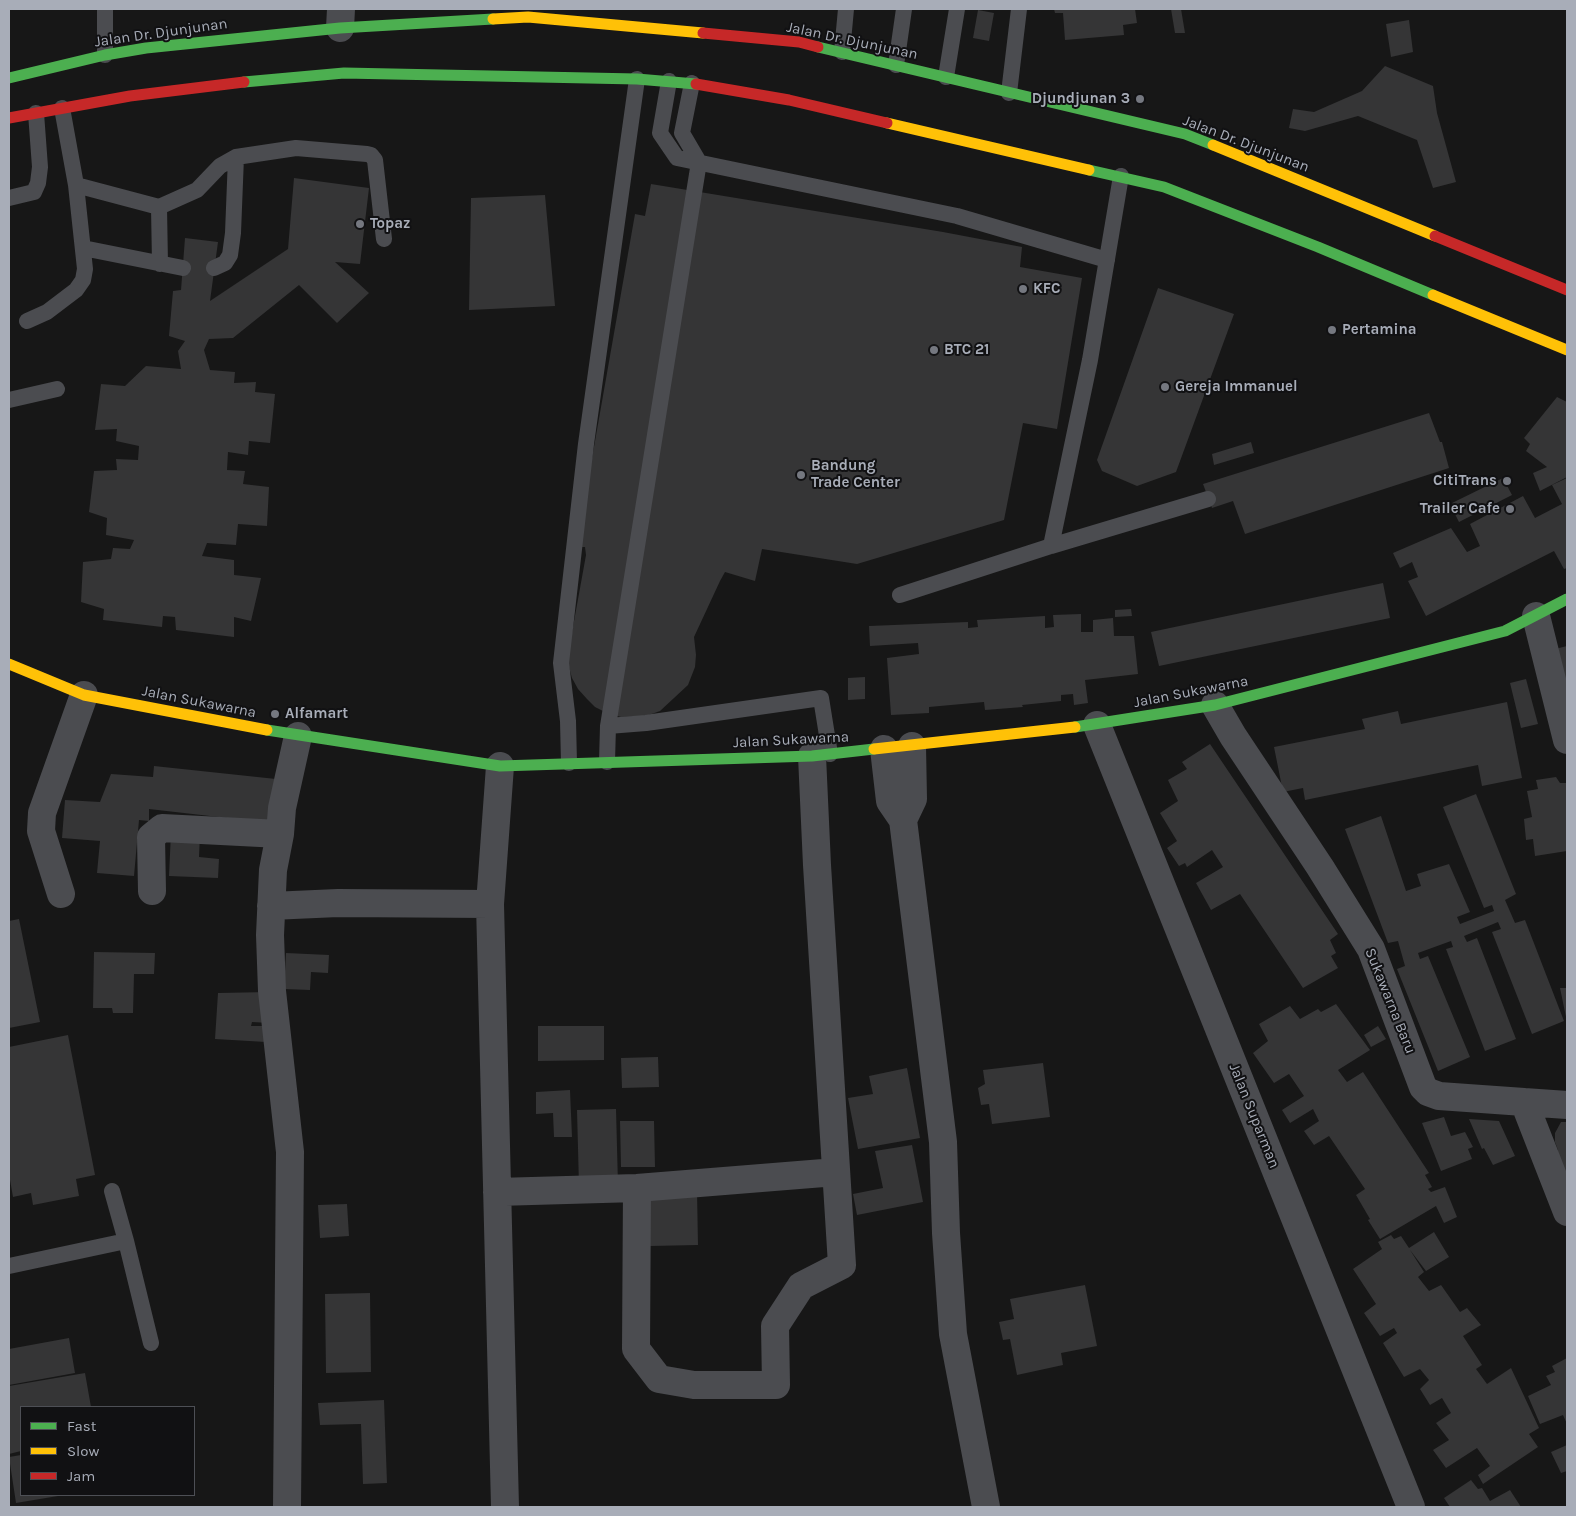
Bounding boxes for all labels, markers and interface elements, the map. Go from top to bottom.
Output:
street label: Jalan Dr. Djunjunan [93,15,229,51]
street label: Jalan Dr. Djunjunan [785,18,919,64]
place label: Djundjunan 3 [1032,90,1130,108]
marker: Djundjunan 3 [1134,93,1146,105]
street label: Jalan Dr. Djunjunan [1180,112,1312,176]
place label: Topaz [370,215,410,233]
marker: Topaz [354,218,366,230]
place label: KFC [1033,280,1061,298]
marker: KFC [1017,283,1029,295]
place label: Pertamina [1342,321,1417,339]
marker: Pertamina [1326,324,1338,336]
place label: BTC 21 [944,341,989,359]
marker: BTC 21 [928,344,940,356]
place label: Gereja Immanuel [1175,378,1298,396]
marker: Gereja Immanuel [1159,381,1171,393]
place label: Bandung Trade Center [811,457,900,492]
marker: Bandung Trade Center [795,469,807,481]
place label: CitiTrans [1433,472,1497,490]
marker: CitiTrans [1501,475,1513,487]
place label: Trailer Cafe [1420,500,1500,518]
marker: Trailer Cafe [1504,503,1516,515]
street label: Jalan Sukawarna [1132,672,1250,712]
street label: Jalan Sukawarna [140,682,258,722]
place label: Alfamart [285,705,348,723]
marker: Alfamart [269,708,281,720]
street label: Jalan Sukawarna [733,728,849,752]
street label: Sukawarna Baru [1361,946,1419,1056]
street label: Jalan Suparman [1225,1061,1283,1171]
legend [20,1406,195,1496]
text: Fast [67,1417,96,1435]
text: Slow [67,1442,99,1460]
text: Jam [67,1467,95,1485]

